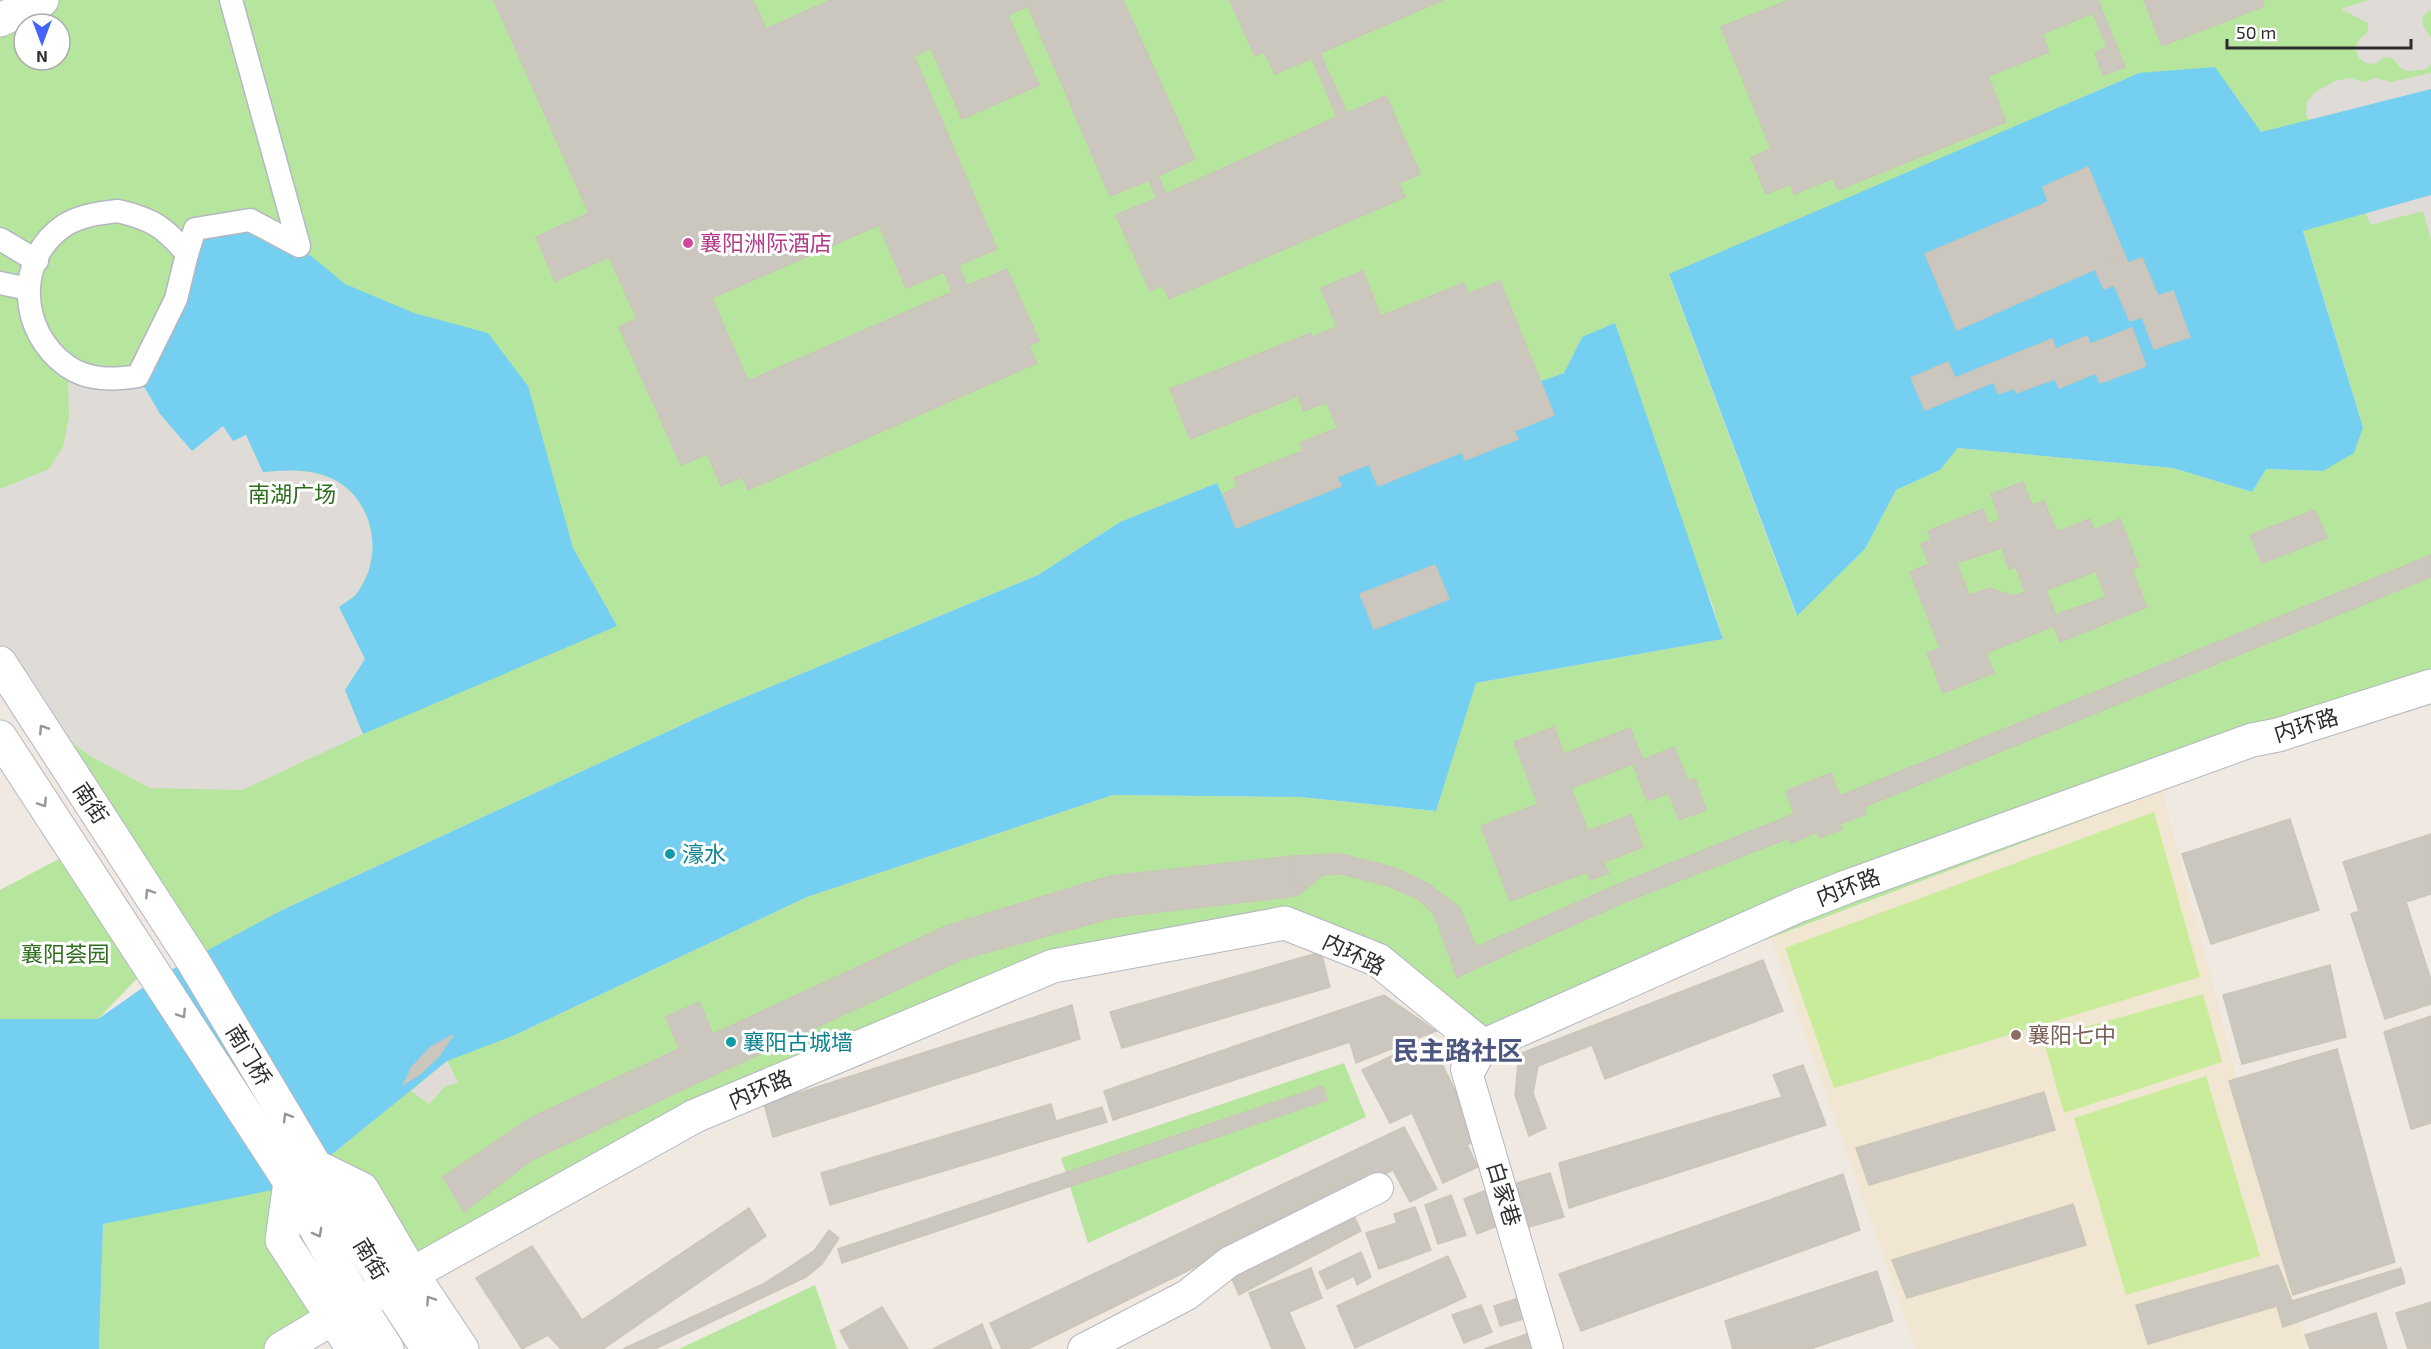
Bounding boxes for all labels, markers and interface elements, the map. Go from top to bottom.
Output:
north arrow [12,12,72,72]
scale bar [2227,12,2412,50]
text: 50 m [2236,21,2276,43]
text: N [36,48,48,67]
place label: 襄阳洲际酒店 [700,229,832,255]
marker: 襄阳洲际酒店 [681,236,695,250]
park label: 南湖广场 [248,480,336,506]
street label: 内环路 [2270,702,2341,746]
one-way arrow [39,725,50,736]
street label: 南街 [69,777,115,828]
one-way arrow [36,797,47,808]
place label: 濠水 [682,840,726,866]
marker: 濠水 [663,847,677,861]
street label: 内环路 [1812,862,1883,910]
one-way arrow [145,889,156,900]
street label: 内环路 [1319,927,1390,979]
park label: 襄阳荟园 [21,940,109,966]
one-way arrow [174,1008,186,1018]
street label: 南门桥 [222,1019,278,1089]
place label: 襄阳七中 [2028,1021,2116,1047]
place label: 襄阳古城墙 [743,1028,853,1054]
marker: 襄阳七中 [2009,1028,2023,1042]
district label: 民主路社区 [1393,1034,1523,1065]
marker: 襄阳古城墙 [724,1035,738,1049]
street label: 内环路 [724,1063,795,1113]
one-way arrow [283,1113,294,1123]
street label: 白家巷 [1483,1158,1527,1229]
one-way arrow [311,1227,322,1237]
street label: 南街 [349,1233,394,1284]
one-way arrow [426,1296,437,1307]

